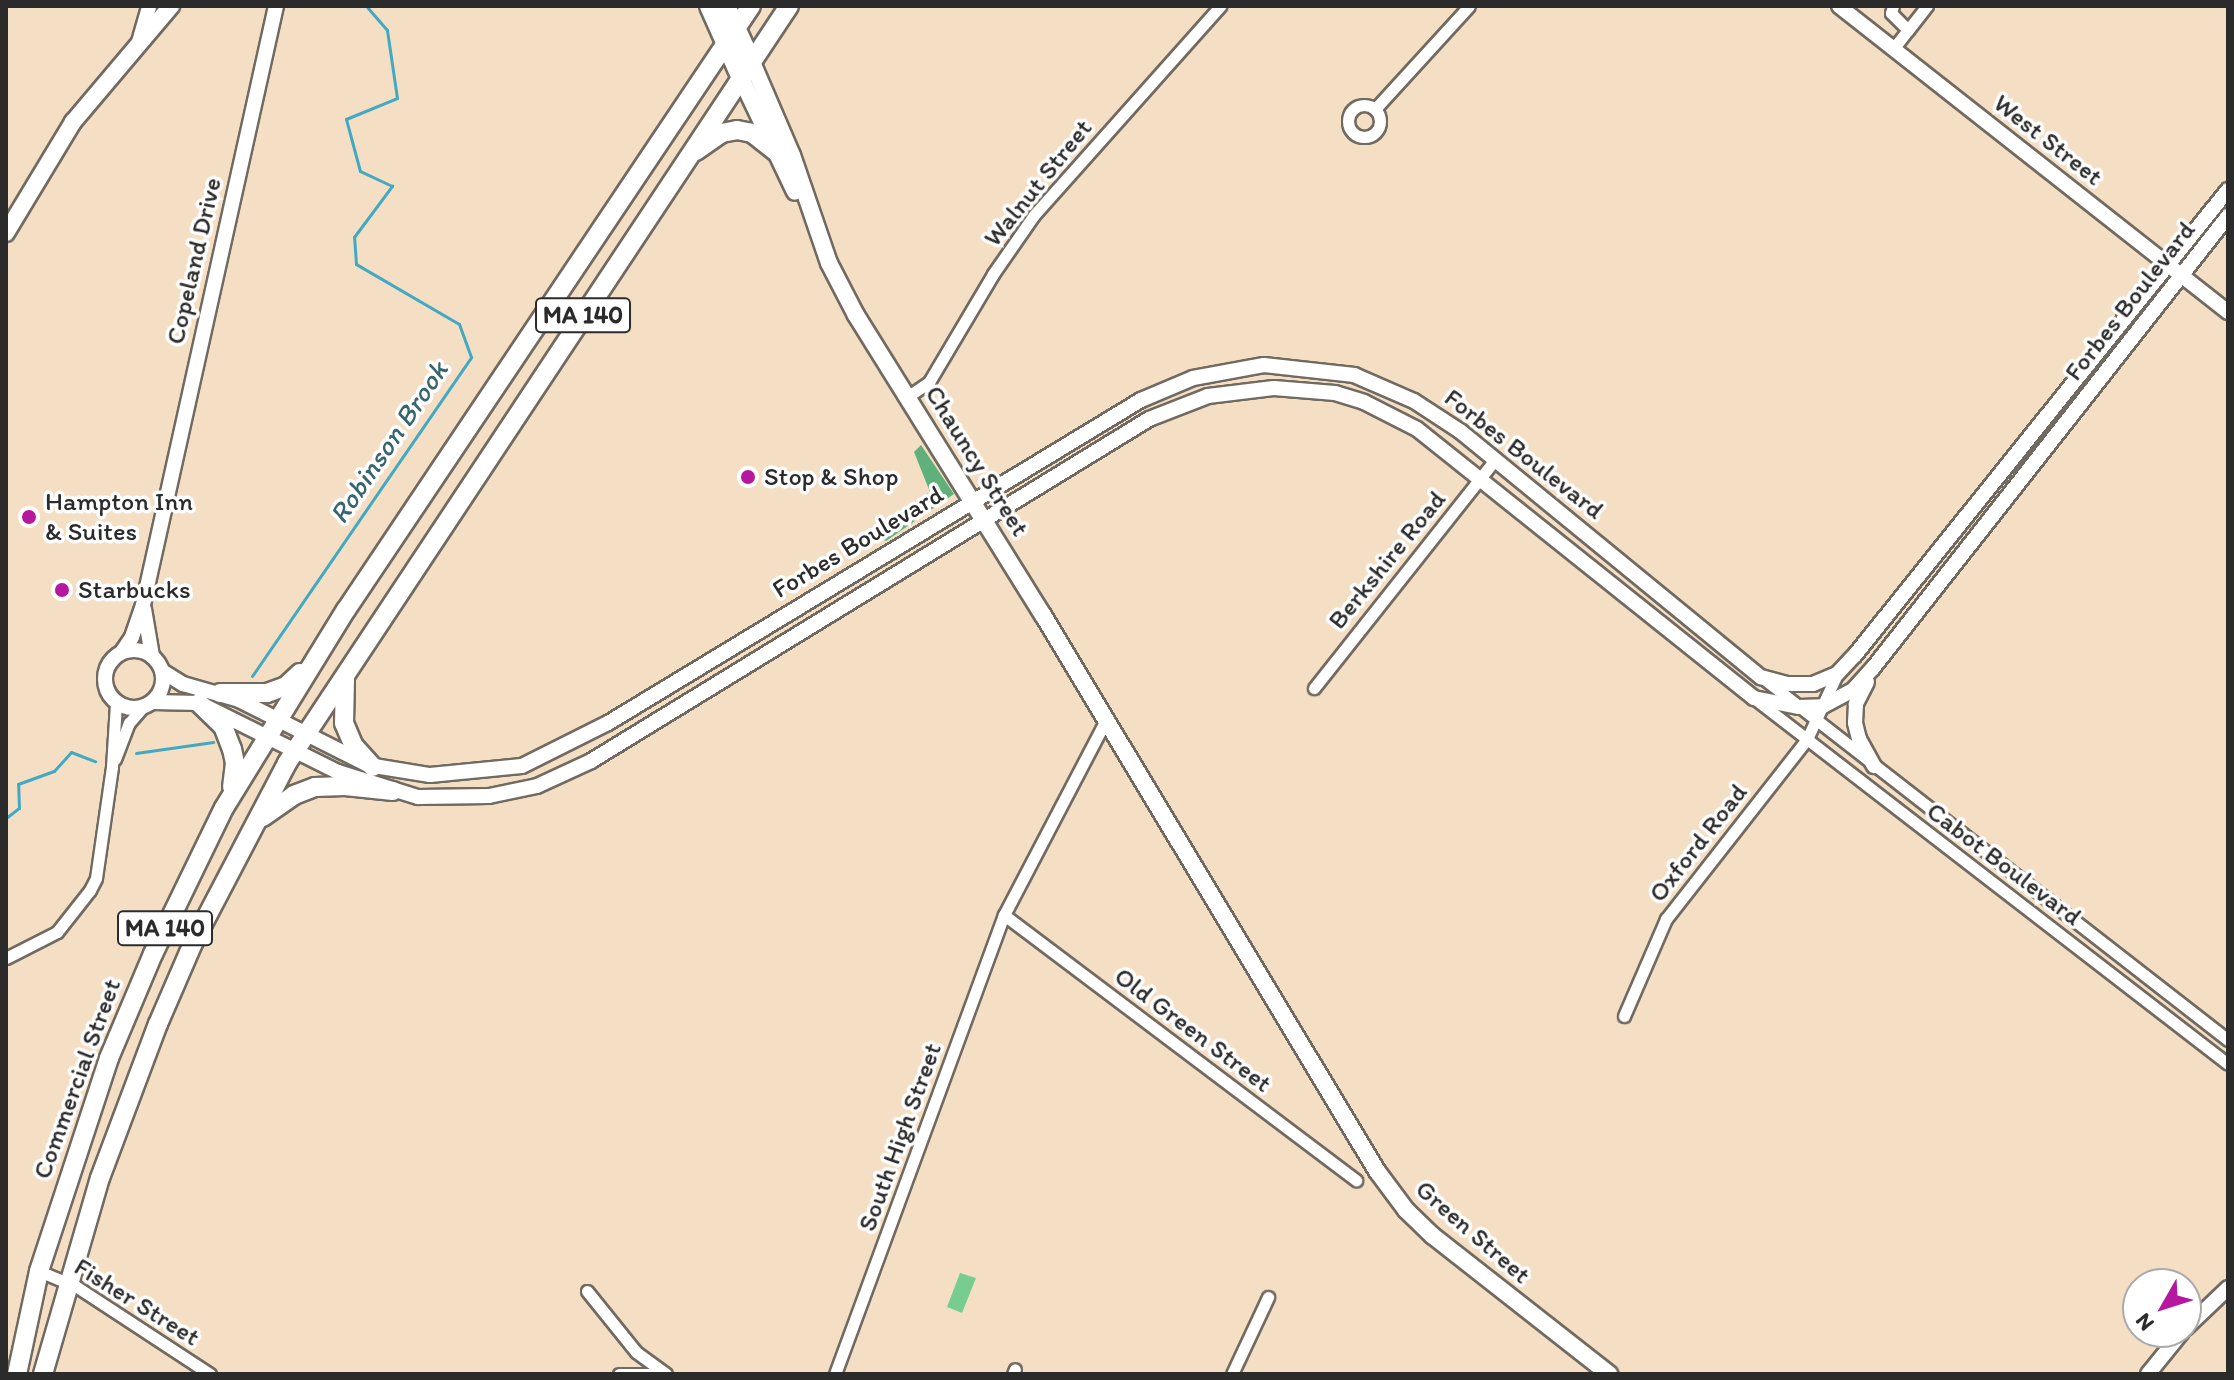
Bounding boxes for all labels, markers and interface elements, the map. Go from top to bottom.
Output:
street label: West Street [1987,88,2109,192]
street label: Walnut Street [977,113,1099,253]
street label: Copeland Drive [160,174,228,348]
street label: Forbes Boulevard [2058,215,2202,387]
road number: MA 140 [535,295,631,335]
water label: Robinson Brook [321,354,455,530]
street label: Chauncy Street [918,380,1036,542]
street label: Forbes Boulevard [1438,382,1610,526]
place label: Stop & Shop [764,461,898,493]
marker: Stop & Shop [739,468,757,486]
street label: Forbes Boulevard [767,479,949,605]
street label: Berkshire Road [1322,484,1452,636]
place label: Hampton Inn & Suites [45,486,193,548]
marker: Hampton Inn & Suites [20,508,38,526]
place label: Starbucks [78,574,191,606]
marker: Starbucks [53,581,71,599]
street label: Oxford Road [1642,778,1754,908]
street label: Cabot Boulevard [1920,795,2088,933]
road number: MA 140 [117,908,213,948]
street label: Old Green Street [1109,961,1277,1099]
street label: Commercial Street [26,975,128,1183]
street label: South High Street [852,1039,948,1235]
street label: Green Street [1409,1174,1537,1290]
street label: Fisher Street [68,1251,206,1353]
north arrow [2122,1268,2202,1348]
text: N [2129,1308,2160,1336]

